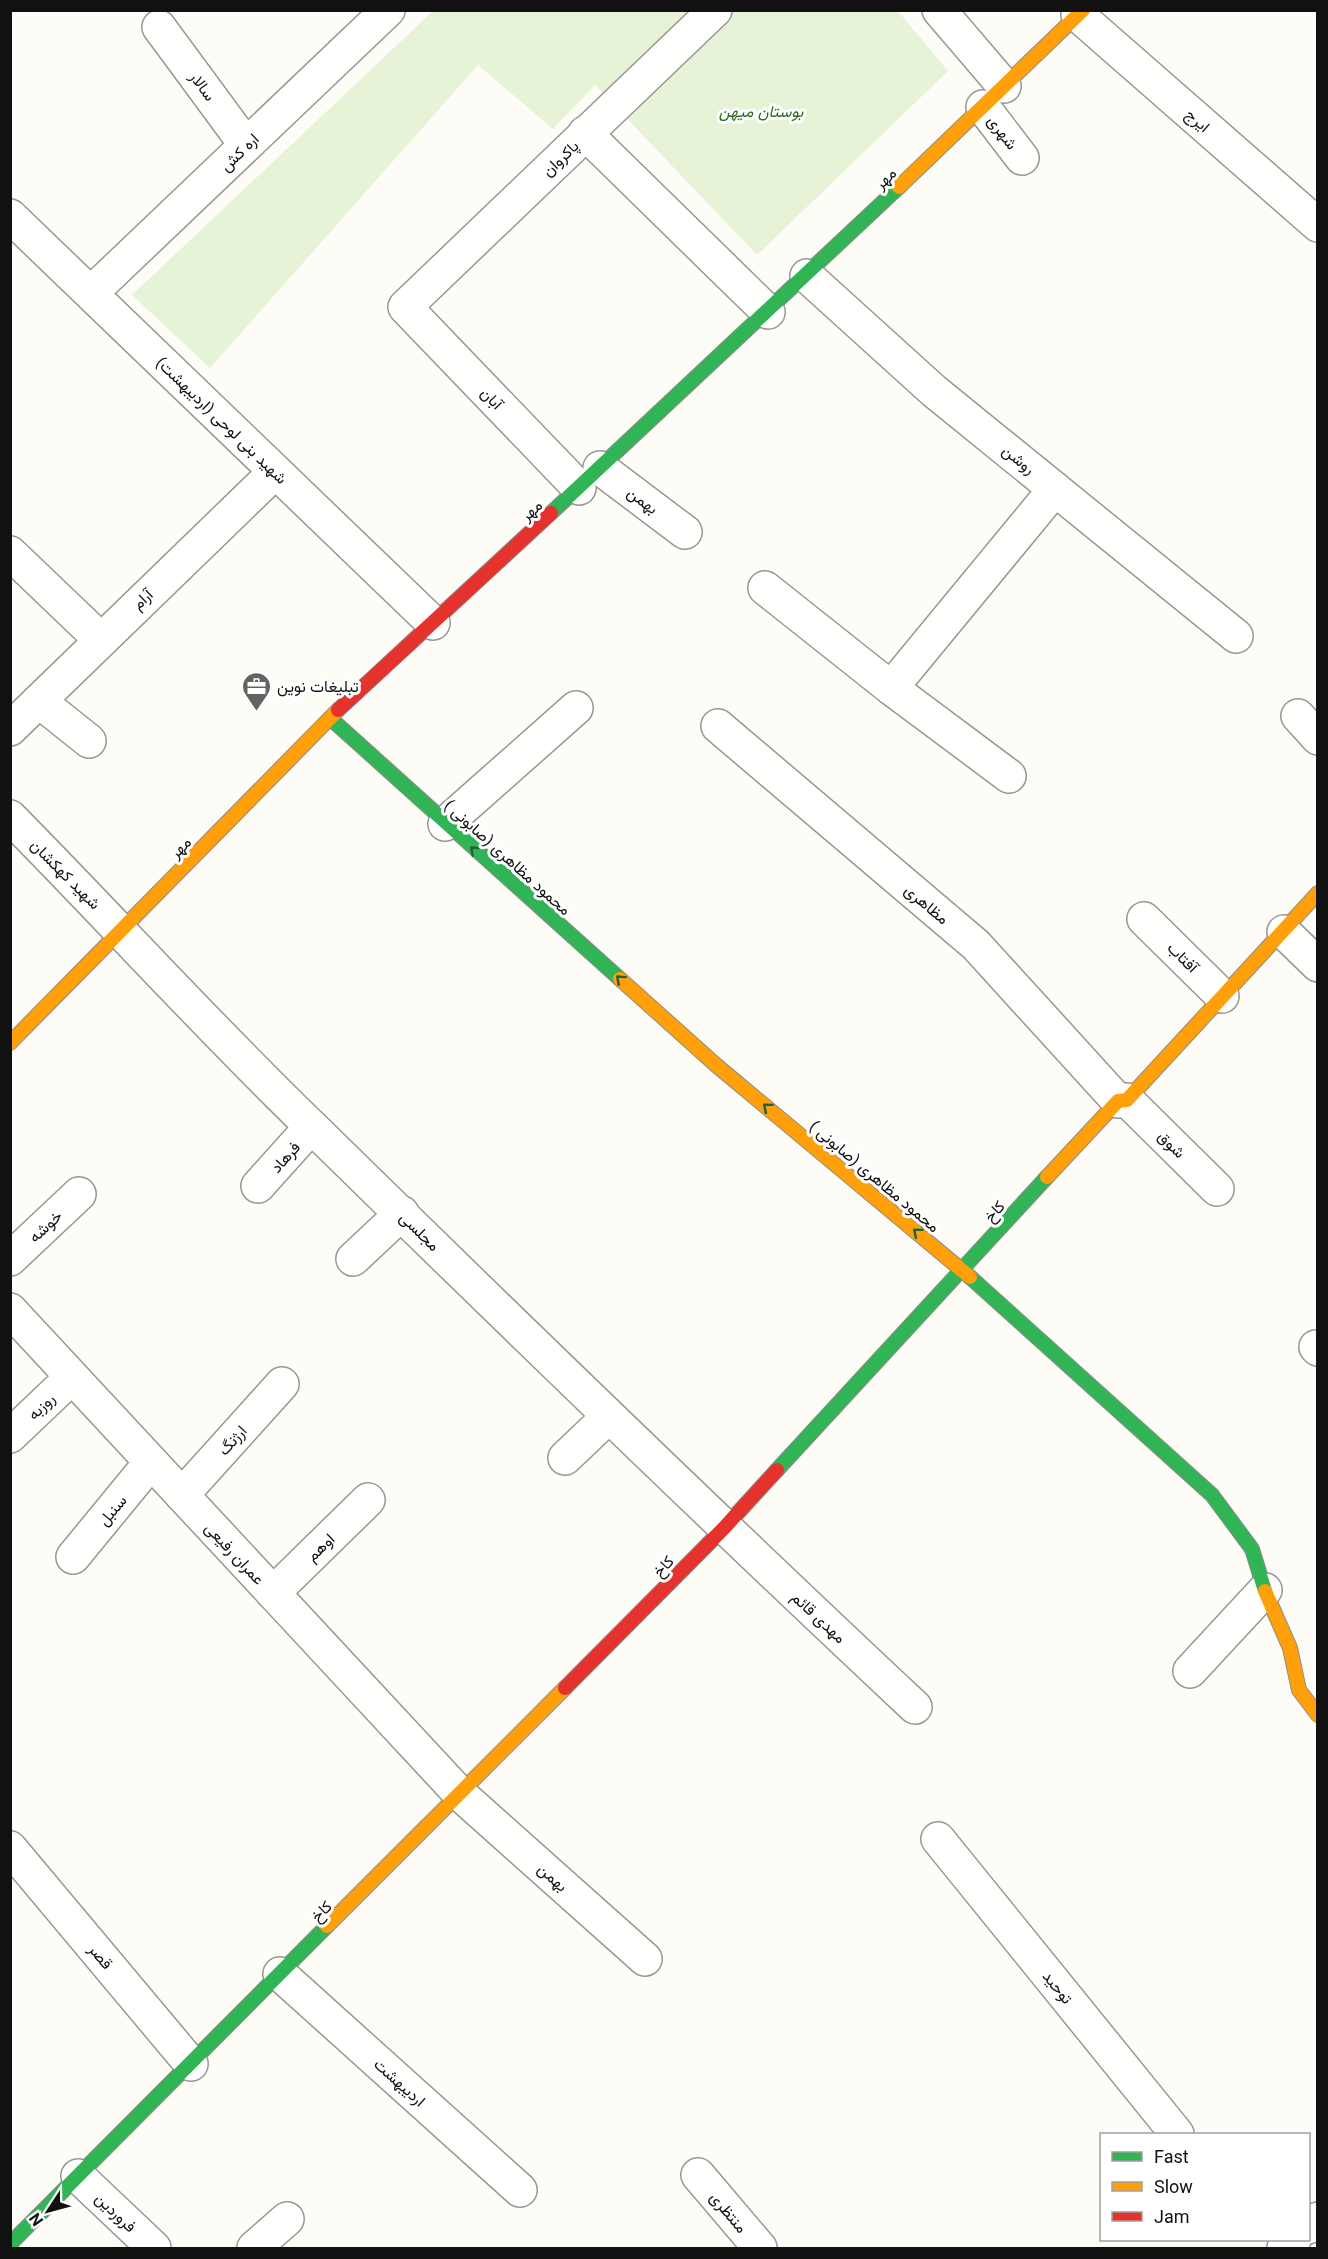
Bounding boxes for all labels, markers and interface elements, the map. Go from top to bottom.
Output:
street label: سالار [181,67,220,108]
park label: بوستان میهن [719,101,805,126]
street label: ایرج [1178,104,1214,140]
street label: شهری [980,111,1022,156]
street label: اره کش [215,129,266,179]
street label: پاکروان [537,136,586,184]
street label: مهر [869,163,904,197]
street label: شهید بنی لوحی (اردیبهشت) [149,352,292,491]
street label: آبان [473,383,508,418]
street label: روشن [995,440,1039,482]
street label: بهمن [621,482,662,522]
street label: مهر [515,495,550,529]
street label: آرام [127,584,161,617]
office icon: تبلیغات نوین [240,670,272,712]
place label: تبلیغات نوین [277,676,359,701]
street label: محمود مظاهری (صابونی ) [437,795,576,923]
street label: مهر [164,832,199,866]
street label: شهید کهکشان [23,835,105,917]
one-way arrow [471,846,481,857]
street label: مظاهری [897,880,953,932]
street label: آفتاب [1160,937,1203,981]
one-way arrow [616,975,627,986]
one-way arrow [763,1104,774,1115]
street label: محمود مظاهری (صابونی ) [803,1116,944,1240]
street label: شوق [1150,1126,1190,1166]
street label: فرهاد [266,1137,308,1180]
street label: کاخ [979,1196,1012,1229]
street label: خوشه [24,1205,70,1250]
street label: مجلسی [392,1207,444,1259]
one-way arrow [913,1229,924,1240]
street label: روزبه [23,1388,62,1427]
street label: ارژنگ [213,1421,254,1462]
street label: سنبل [93,1490,135,1533]
street label: عمران رفیعی [197,1517,269,1592]
street label: اوهم [302,1529,342,1569]
street label: کاخ [648,1551,681,1584]
street label: مهدی قائم [784,1587,850,1651]
street label: بهمن [531,1858,572,1899]
street label: کاخ [306,1896,339,1929]
street label: قصر [80,1938,117,1976]
street label: توحید [1035,1966,1077,2011]
street label: اردیبهشت [367,2054,430,2114]
legend [1100,2133,1310,2241]
text: Fast [1154,2145,1189,2173]
text: Slow [1154,2175,1193,2203]
north arrow [18,2181,78,2241]
street label: منتظری [702,2187,752,2240]
street label: فروردین [88,2188,141,2240]
text: Jam [1154,2205,1190,2233]
text: N [24,2206,51,2230]

